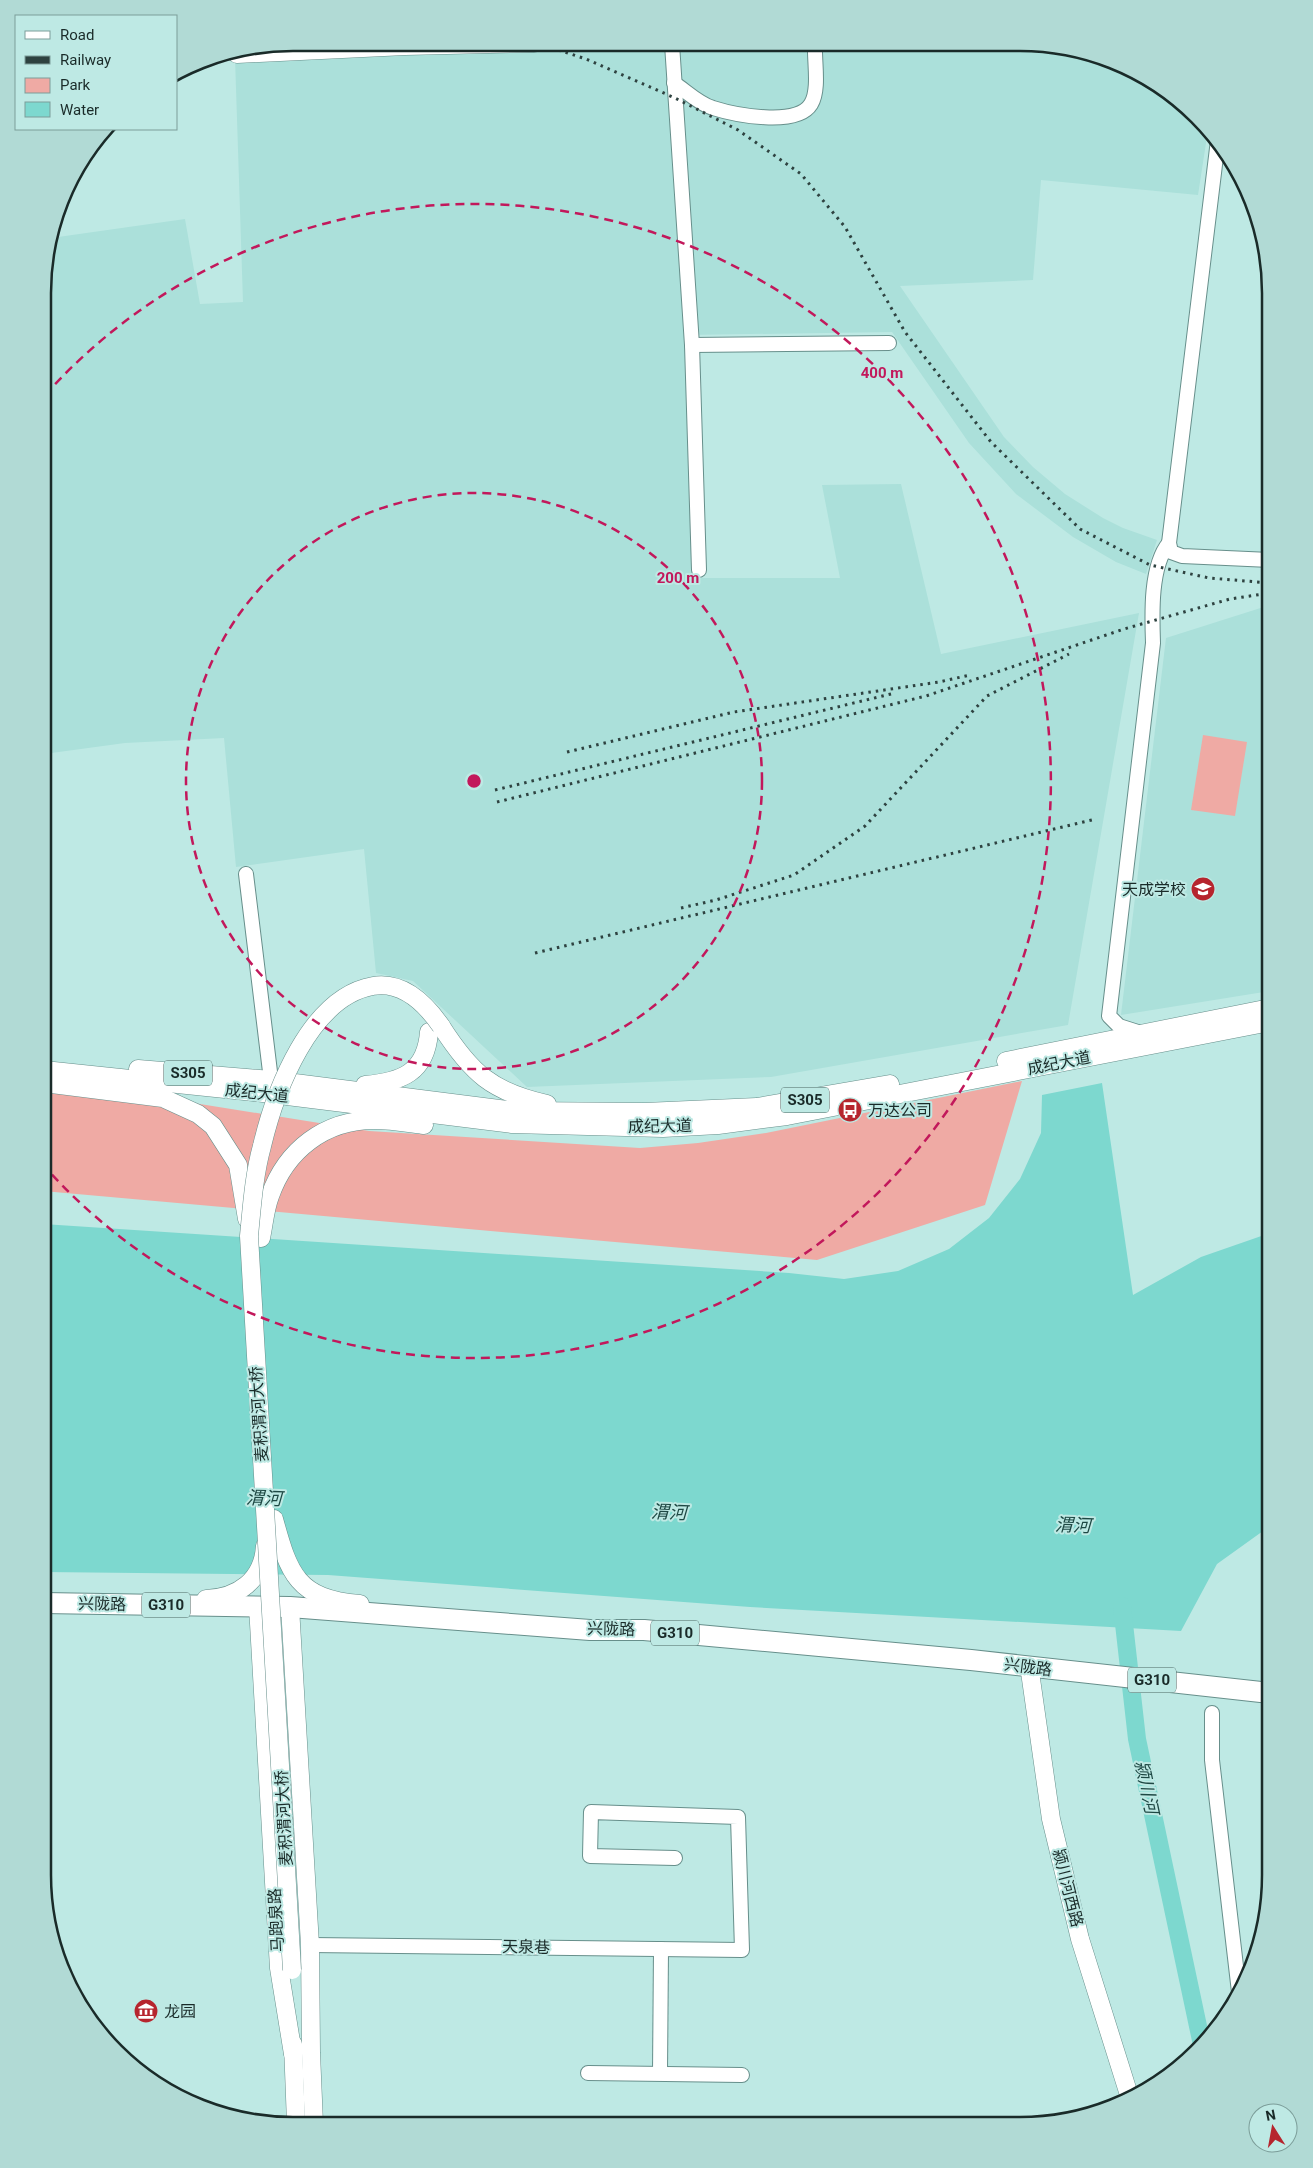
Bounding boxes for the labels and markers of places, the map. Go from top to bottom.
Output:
centre of rings [465,772,483,790]
school or university icon: 天成学校 [1190,876,1216,902]
place label: 天成学校 [1122,880,1186,899]
bus stop icon: 万达公司 [837,1097,863,1123]
place label: 万达公司 [868,1101,932,1120]
museum icon: 龙园 [133,1998,159,2024]
place label: 龙园 [164,2002,196,2021]

